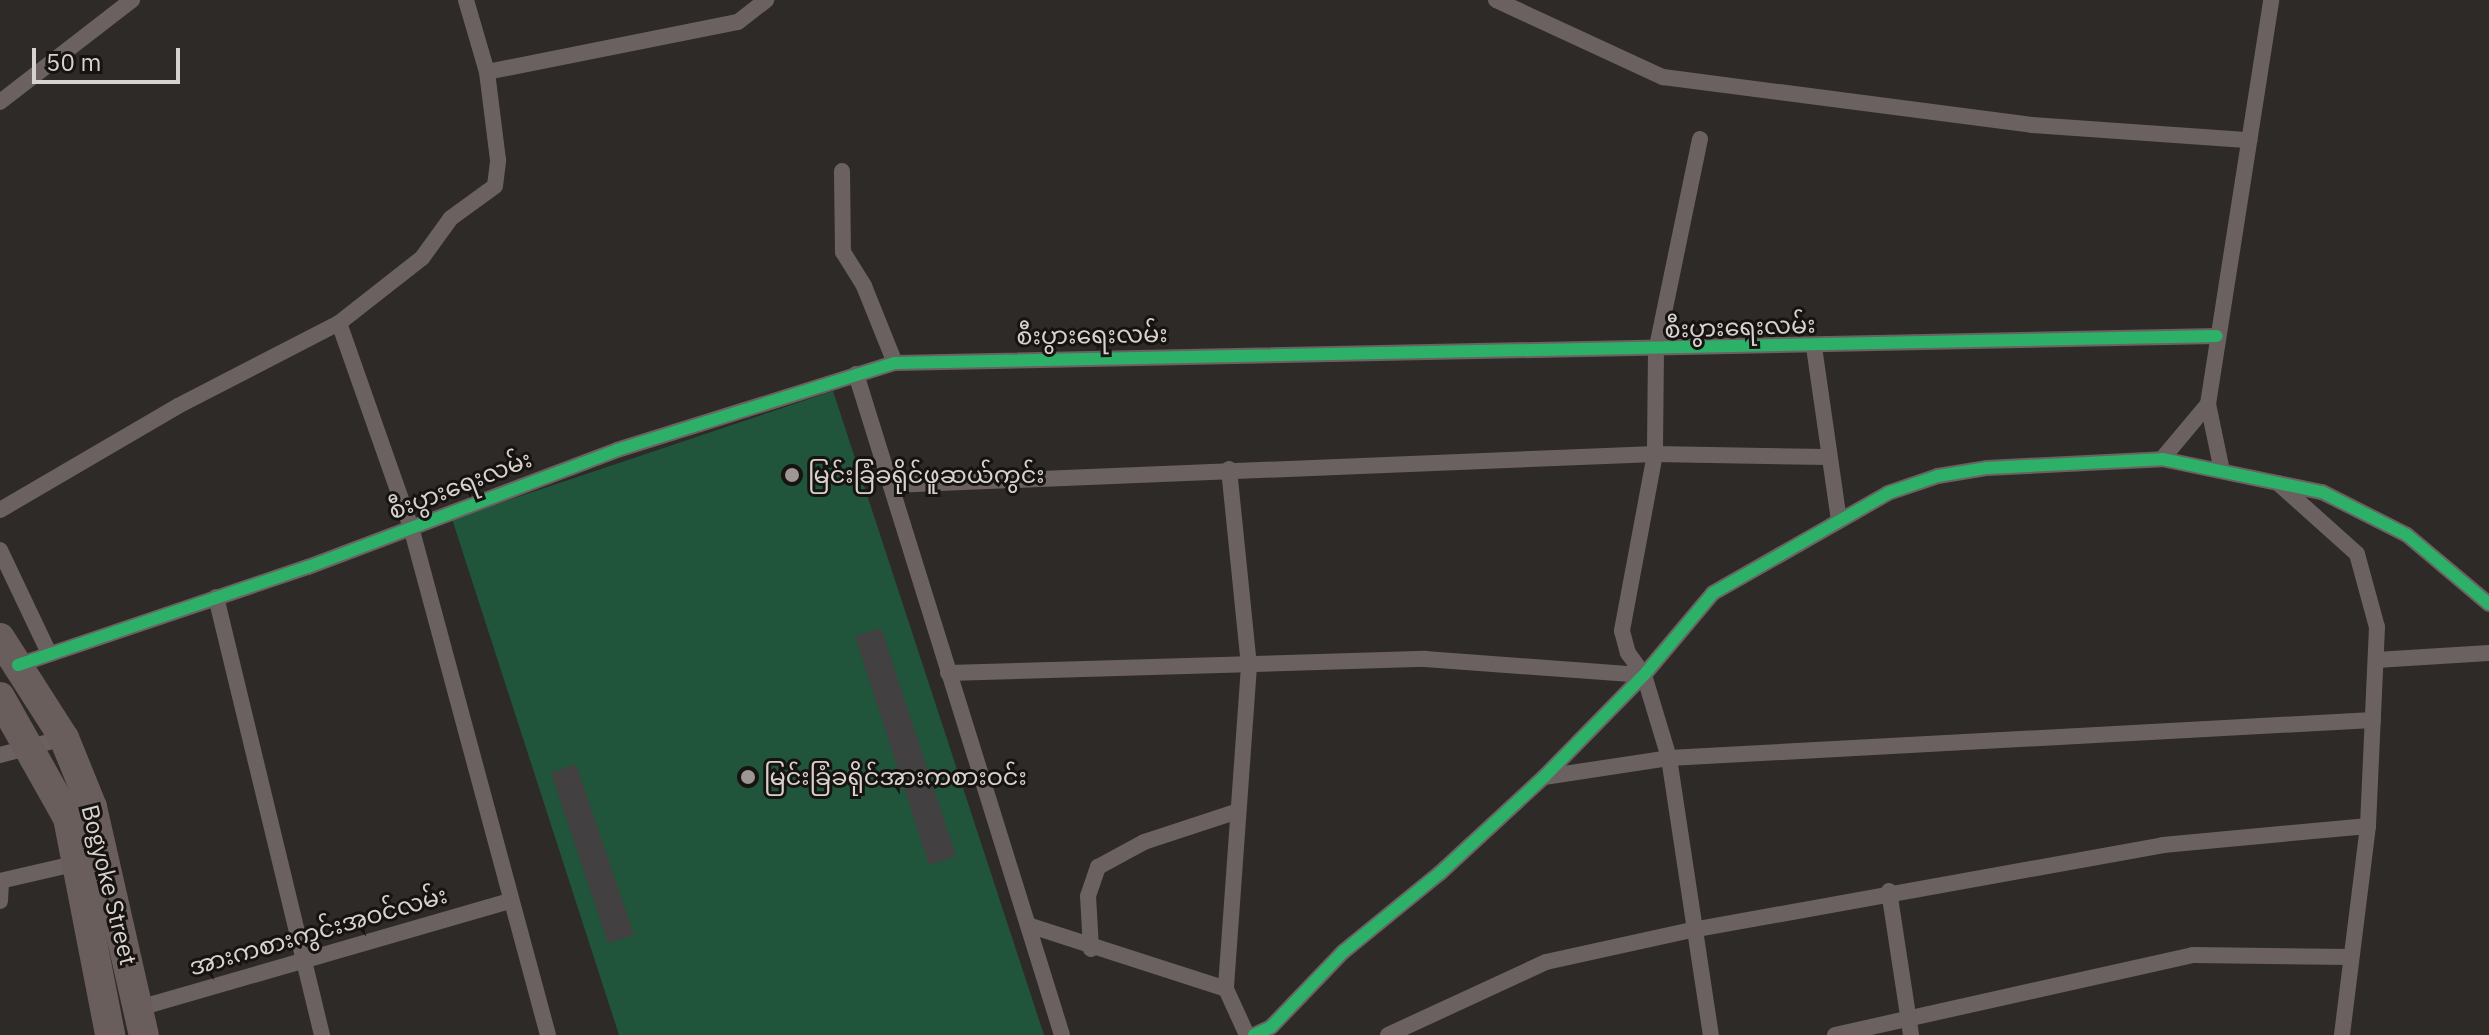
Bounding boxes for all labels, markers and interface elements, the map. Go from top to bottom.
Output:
scale bar [36,32,184,82]
text: 50 m [46,46,101,78]
street label: စီးပွားရေးလမ်း [1664,310,1816,344]
street label: စီးပွားရေးလမ်း [1016,319,1168,351]
street label: စီးပွားရေးလမ်း [384,444,536,526]
place label: မြင်းခြံခရိုင်ဖူဆယ်ကွင်း [808,461,1045,489]
marker: မြင်းခြံခရိုင်ဖူဆယ်ကွင်း [783,466,801,484]
place label: မြင်းခြံခရိုင်အားကစားဝင်း [764,763,1027,791]
marker: မြင်းခြံခရိုင်အားကစားဝင်း [739,768,757,786]
street label: Bogyoke Street [75,802,143,968]
street label: အားကစားကွင်းအဝင်လမ်း [186,880,450,982]

